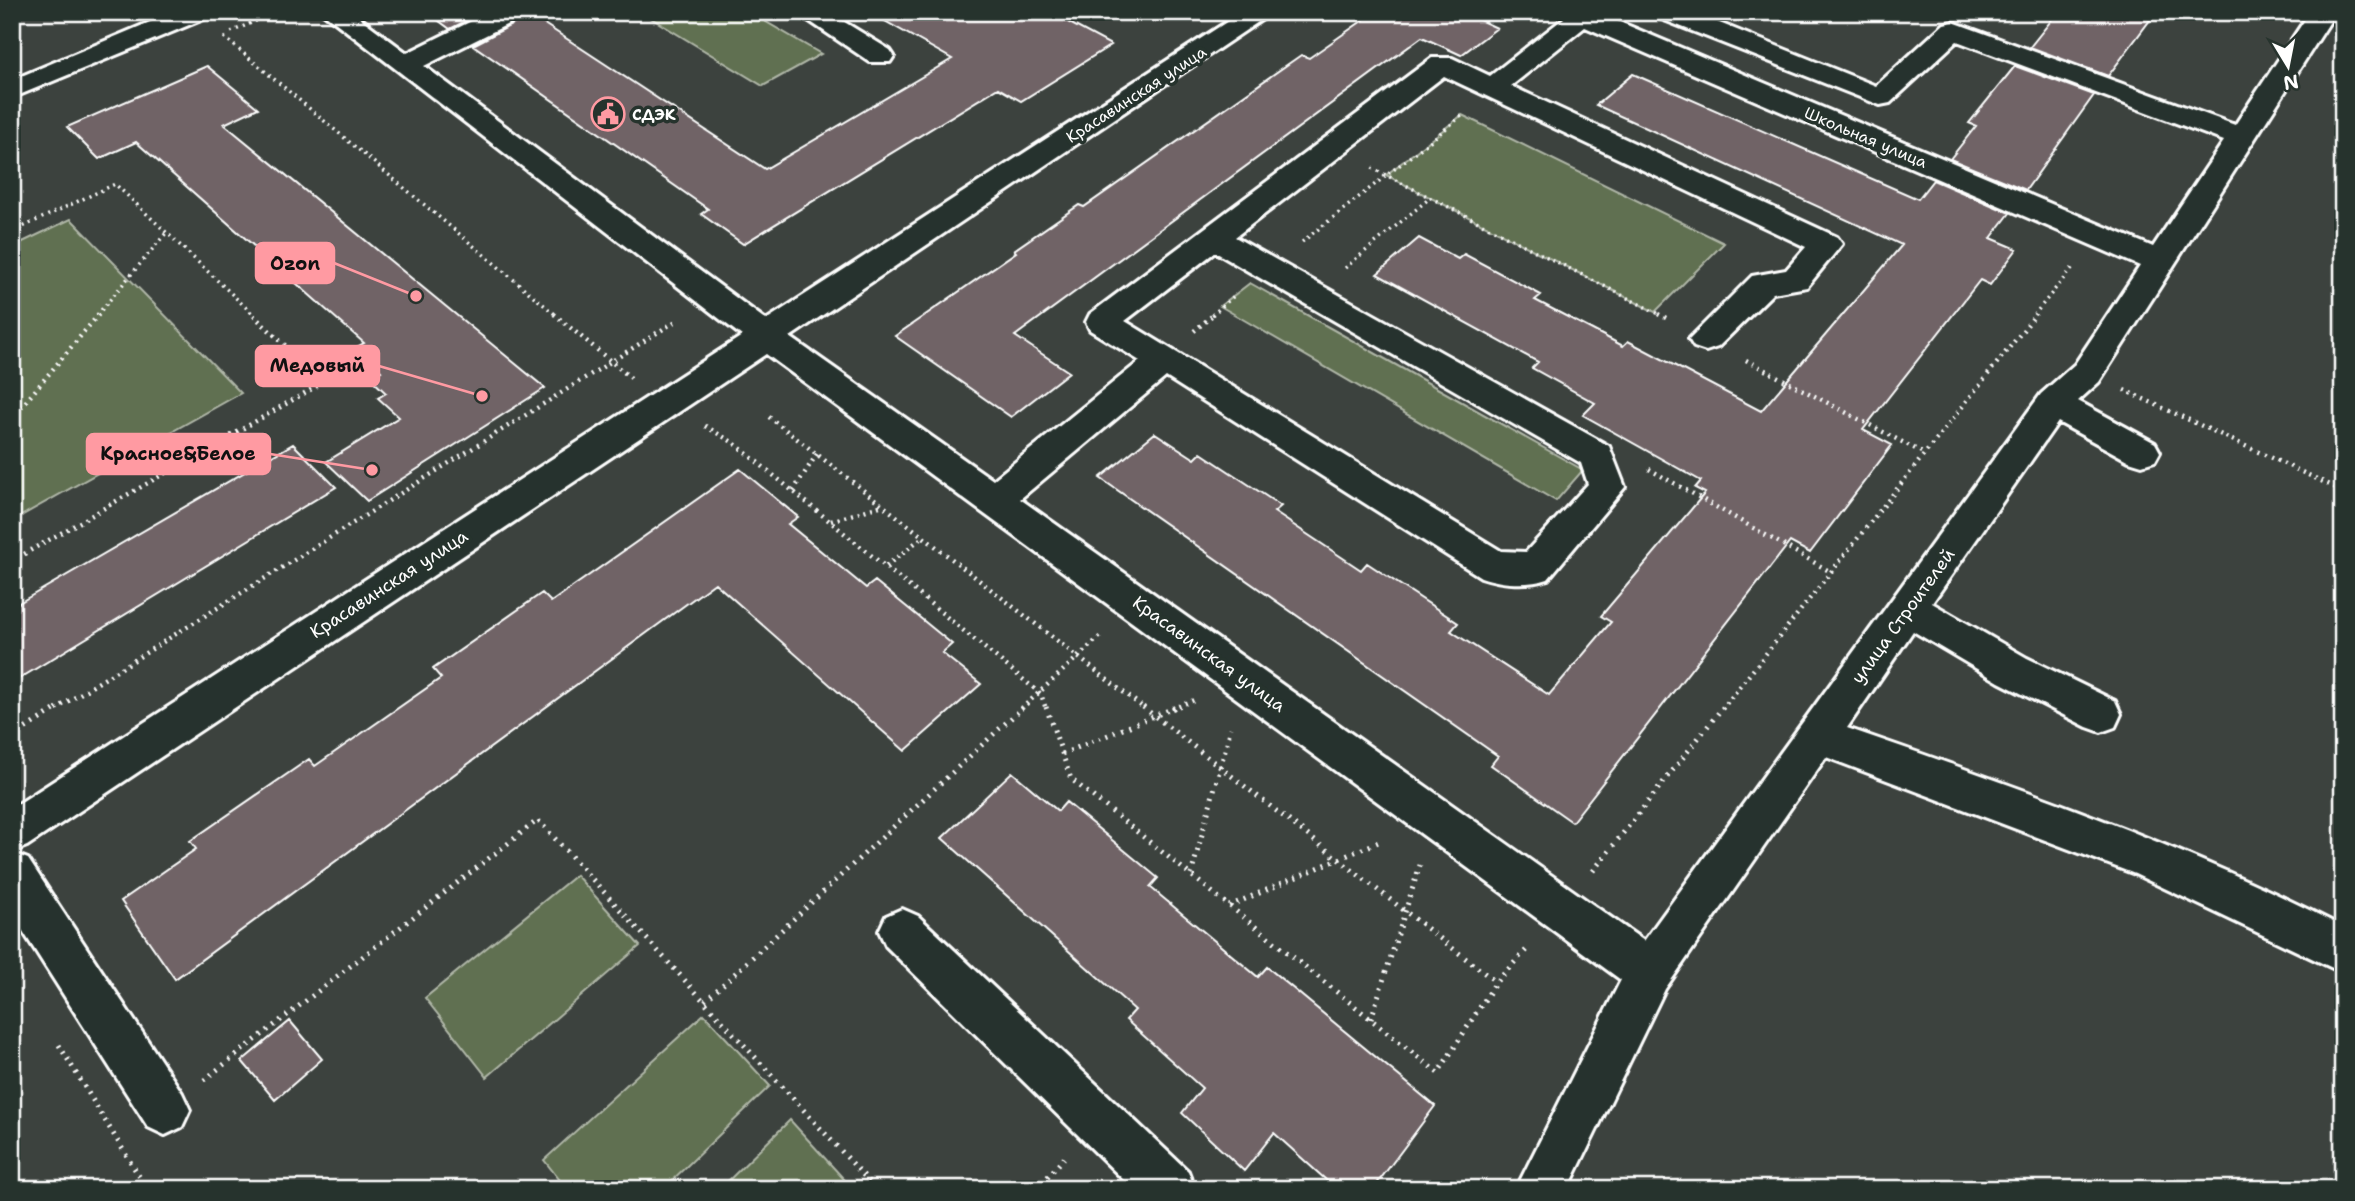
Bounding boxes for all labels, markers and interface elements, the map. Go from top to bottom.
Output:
north arrow [2254,32,2324,102]
street label: Красавинская улица [1062,41,1210,148]
text: N [2281,69,2300,96]
public building icon: СДЭК [589,95,627,133]
street label: Школьная улица [1801,102,1931,173]
place label: СДЭК [632,104,676,125]
callout: Ozon [256,243,334,283]
text: Ozon [270,251,320,276]
callout: Медовый [256,346,379,386]
text: Медовый [269,353,365,378]
callout: Красное&Белое [87,434,270,474]
text: Красное&Белое [100,441,256,466]
street label: Красавинская улица [305,524,473,644]
street label: улица Строителей [1846,543,1960,689]
street label: Красавинская улица [1128,590,1290,718]

